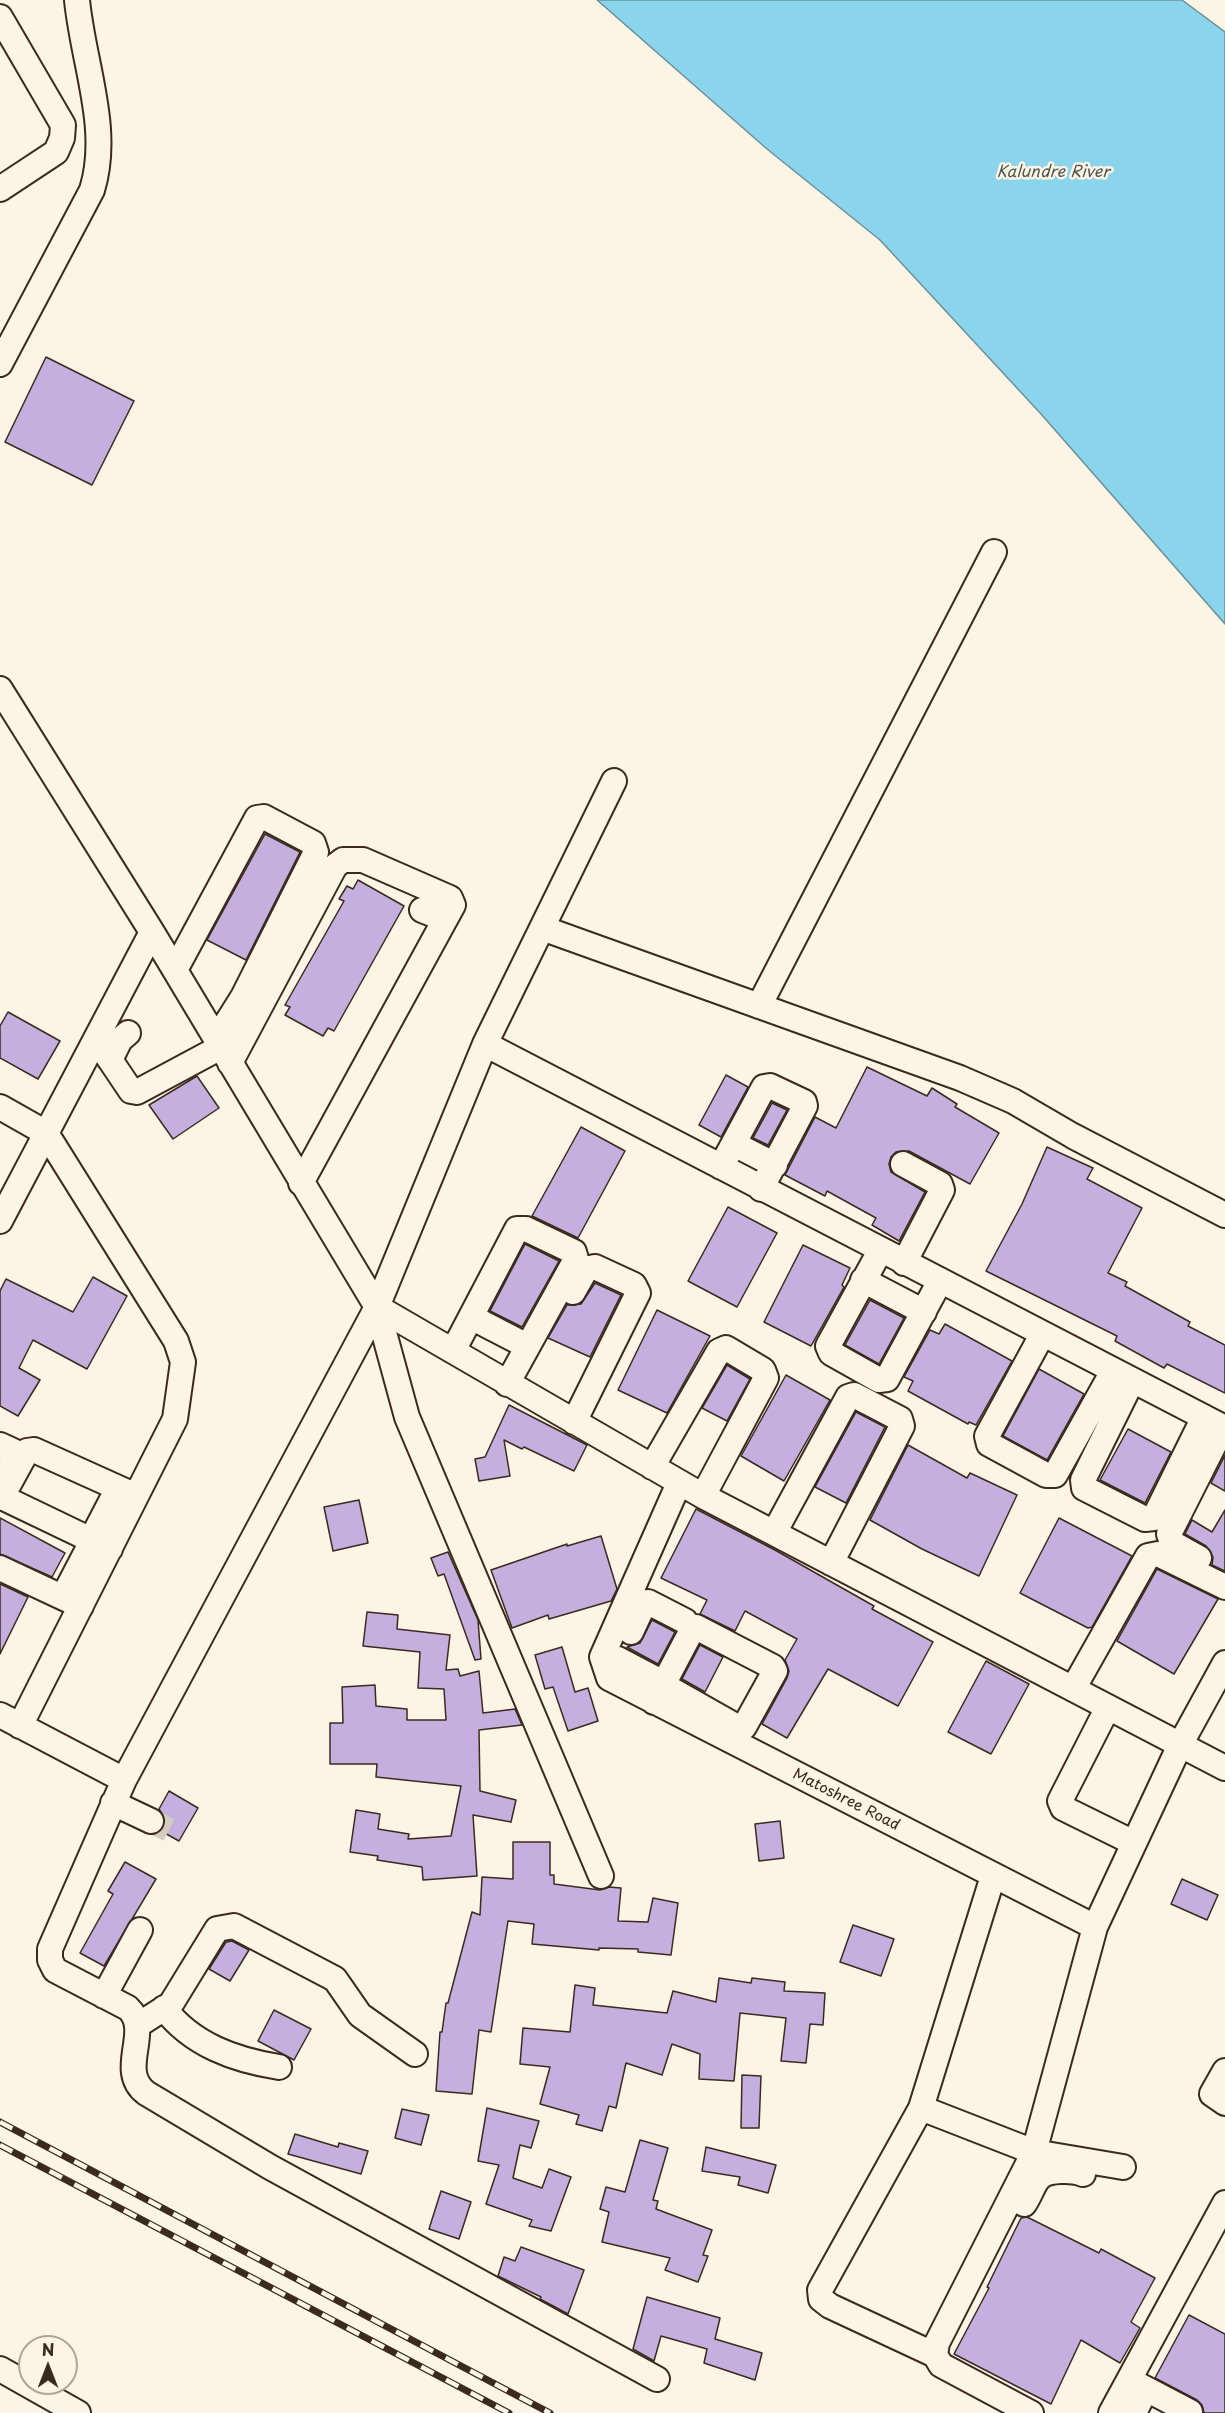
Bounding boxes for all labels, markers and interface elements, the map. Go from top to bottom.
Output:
water label: Kalundre River [997,163,1109,183]
street label: Matoshree Road [789,1765,903,1835]
north arrow [18,2335,78,2395]
text: N [42,2337,54,2361]

